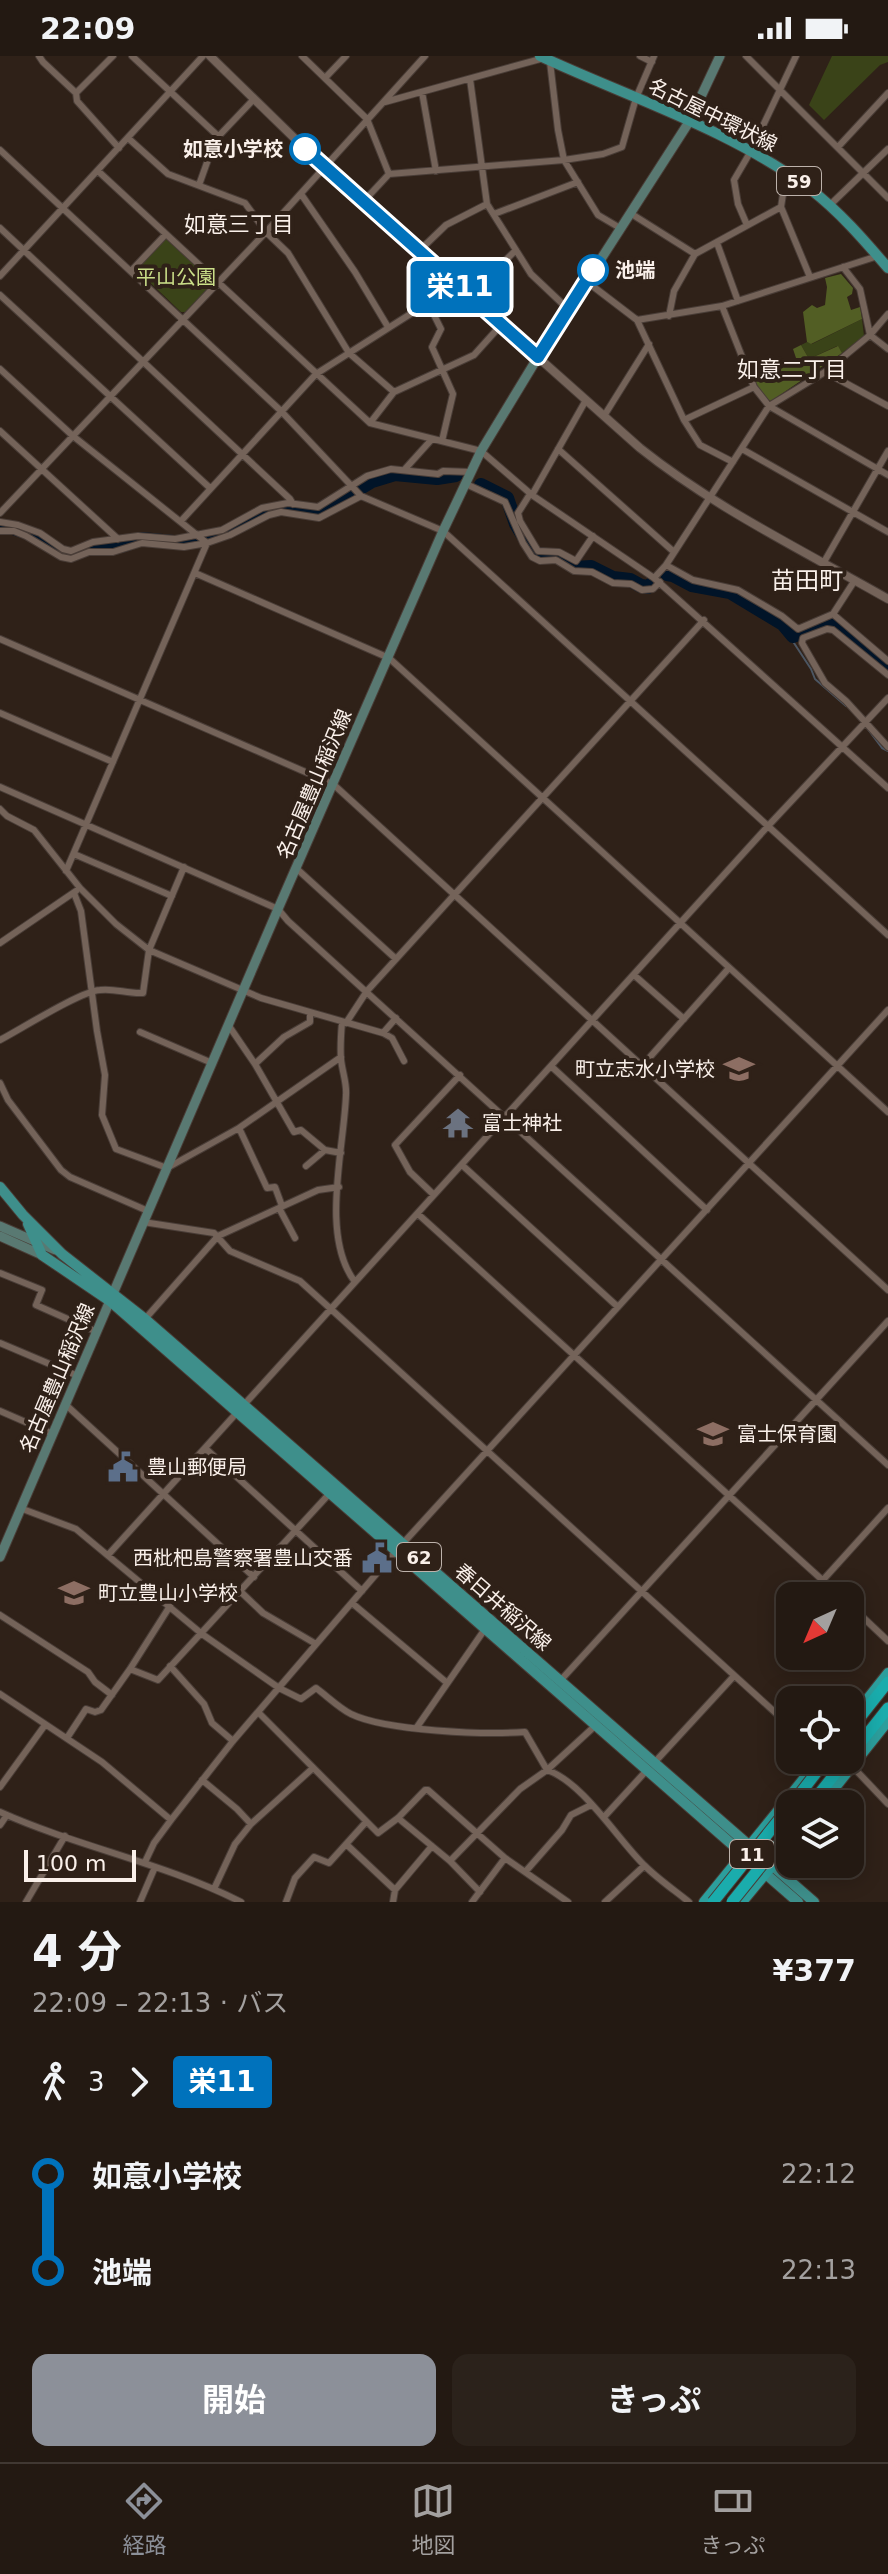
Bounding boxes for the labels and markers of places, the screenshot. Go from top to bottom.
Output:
marker: 如意小学校 [290,134,320,164]
place label: 如意小学校 [183,137,283,161]
marker: 池端 [578,255,608,285]
place label: 池端 [615,258,655,282]
school or university icon: 町立志水小学校 [722,1052,756,1086]
place label: 町立志水小学校 [575,1057,715,1081]
temple icon: 富士神社 [441,1106,475,1140]
place label: 富士神社 [482,1111,562,1135]
school or university icon: 富士保育園 [696,1417,730,1451]
place label: 富士保育園 [737,1422,837,1446]
public building icon: 豊山郵便局 [106,1450,140,1484]
place label: 豊山郵便局 [147,1455,247,1479]
public building icon: 西枇杷島警察署豊山交番 [360,1541,394,1575]
place label: 西枇杷島警察署豊山交番 [133,1546,353,1570]
school or university icon: 町立豊山小学校 [57,1576,91,1610]
place label: 町立豊山小学校 [98,1581,238,1605]

